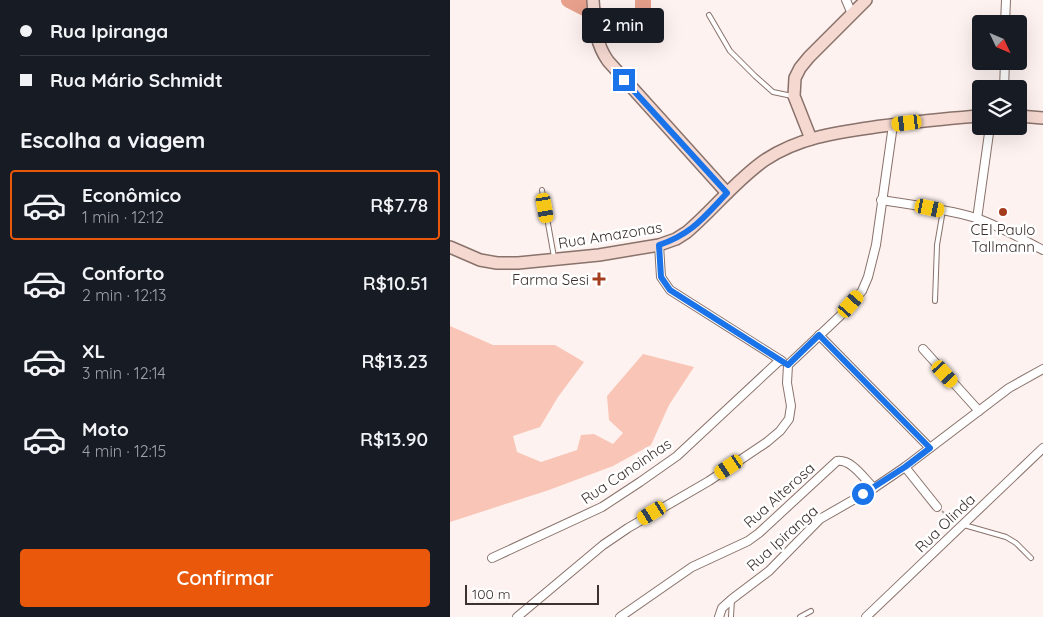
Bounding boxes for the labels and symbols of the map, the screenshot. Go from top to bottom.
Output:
callout: 2 min [583,8,665,42]
north arrow [972,15,1028,70]
route end [613,69,635,91]
car [891,114,922,132]
car [535,192,554,224]
car [913,198,946,218]
marker: CEI Paulo Tallmann [997,206,1009,218]
street label: Rua Amazonas [557,217,663,253]
place label: CEI Paulo Tallmann [971,220,1035,256]
place label: Farma Sesi [512,270,589,289]
marker: Farma Sesi [593,273,605,285]
car [835,288,866,320]
car [929,358,960,390]
street label: Rua Canoinhas [577,434,675,508]
car [712,452,745,482]
street label: Rua Alterosa [740,458,818,532]
route start [852,483,874,505]
street label: Rua Olinda [911,490,979,556]
car [635,499,668,527]
street label: Rua Ipiranga [742,501,822,575]
scale bar [465,582,599,605]

